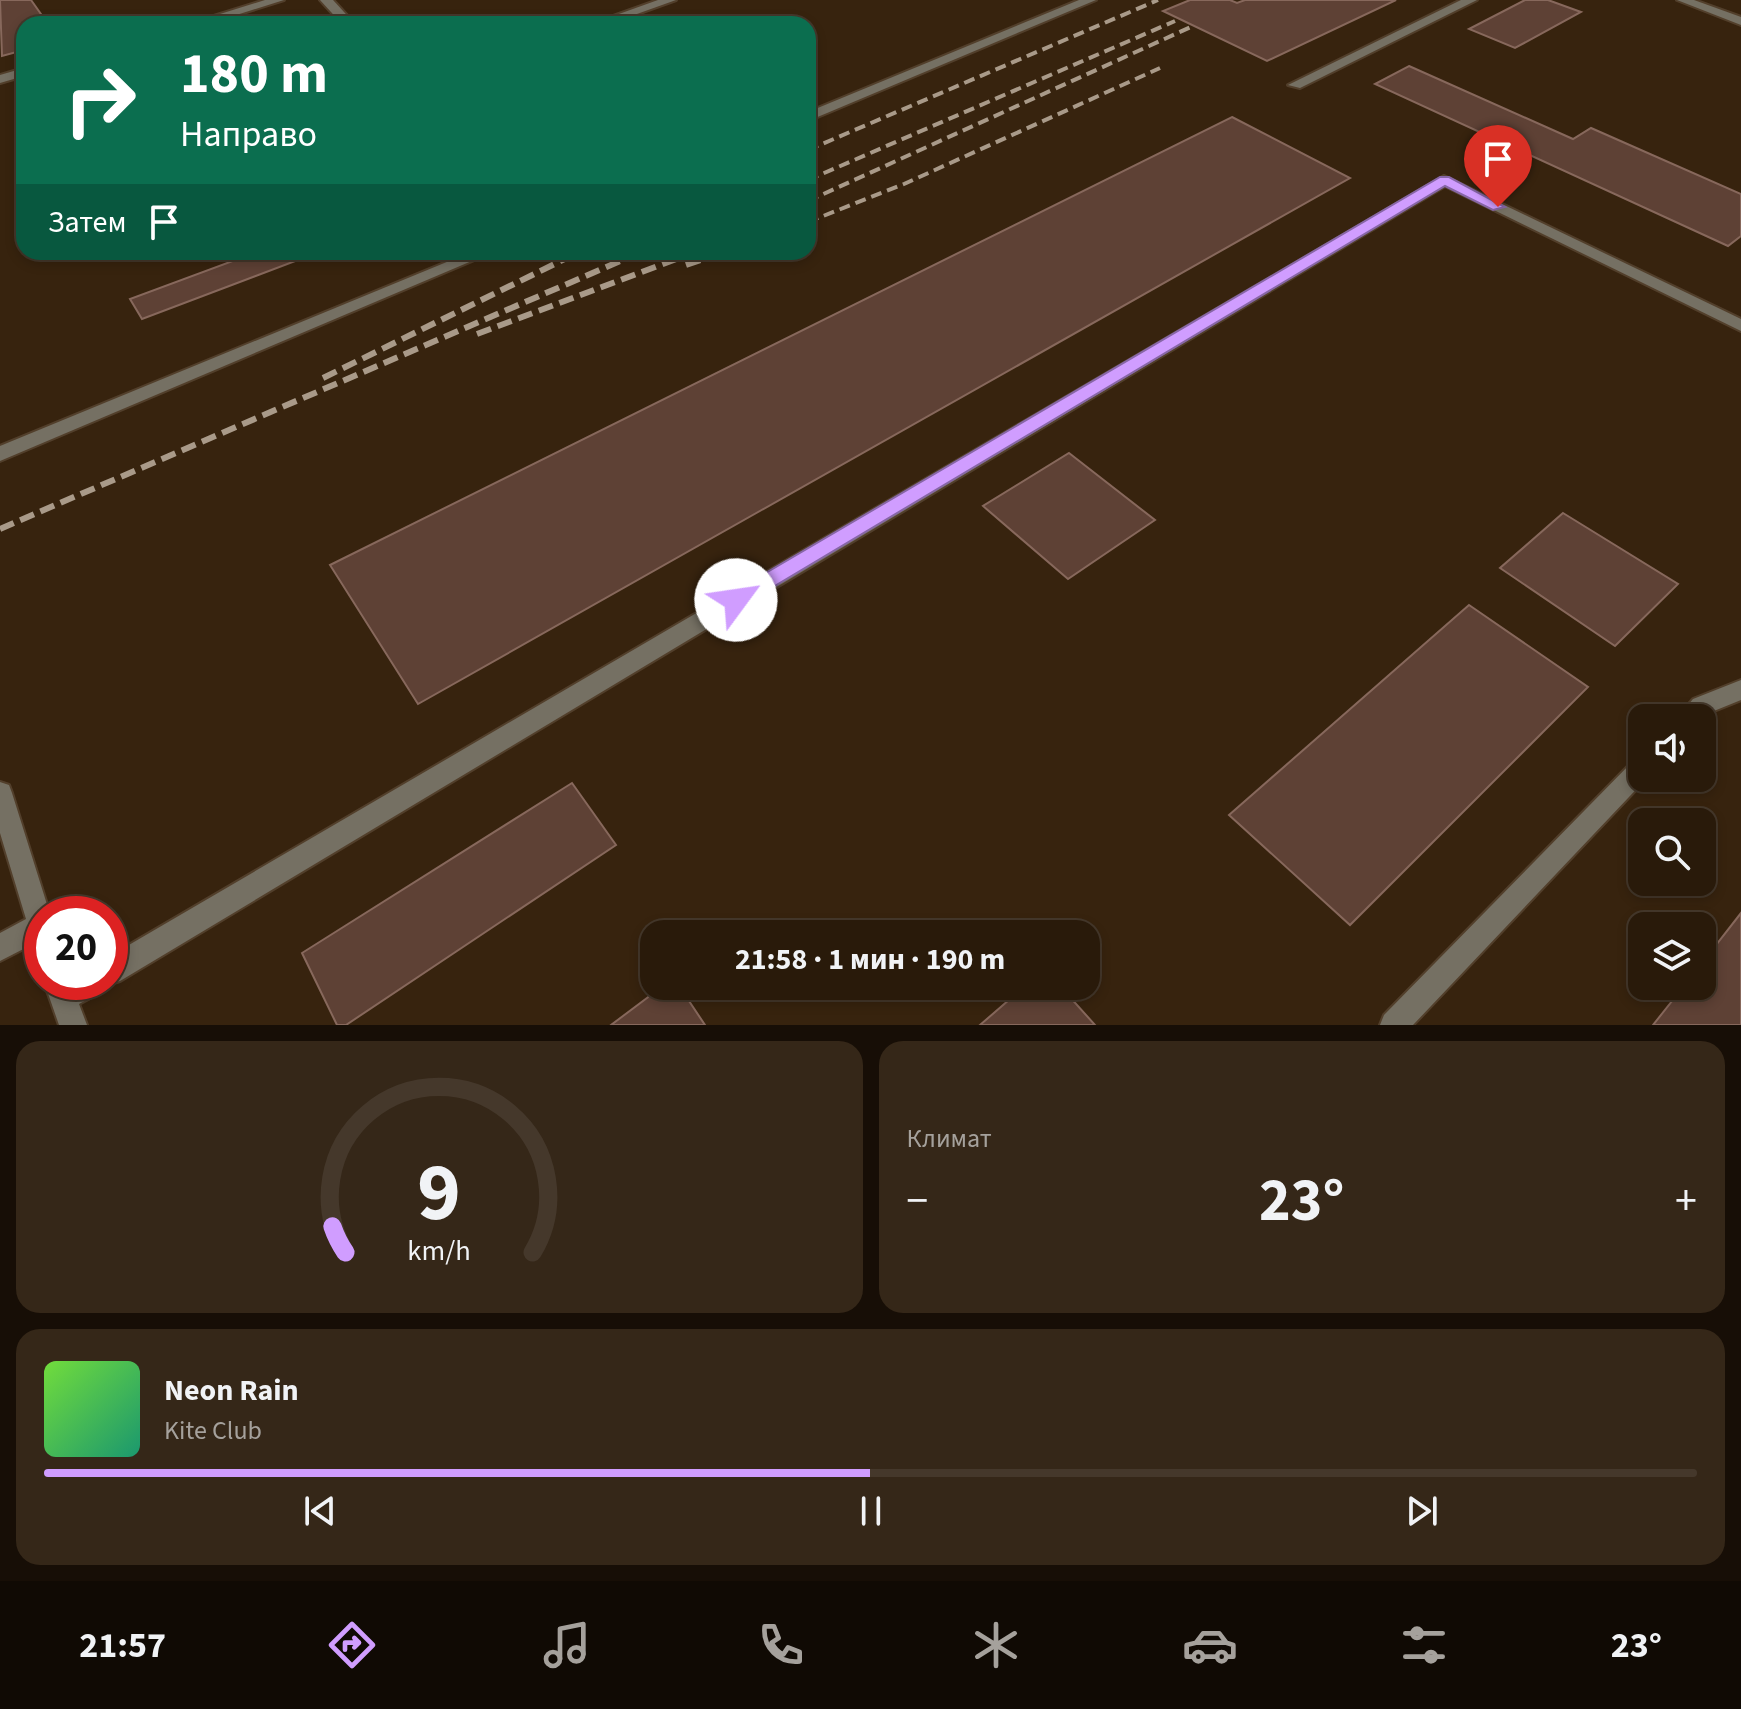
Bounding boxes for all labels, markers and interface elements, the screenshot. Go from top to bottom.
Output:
text: 180 m [180,35,328,114]
icon: right [48,48,152,152]
text: Направо [180,109,317,160]
pin [1464,125,1532,207]
icon: arrive [1476,137,1520,181]
icon: arrive [142,200,186,244]
text: Затем [48,201,126,244]
position arrow [694,558,778,642]
map controls [1628,704,1716,1000]
button: sound [1628,704,1716,792]
button: search [1628,808,1716,896]
speed limit sign: 20 [24,896,128,1000]
button: layers [1628,912,1716,1000]
text: 21:58 · 1 мин · 190 m [735,938,1005,981]
text: Климат [907,1120,992,1157]
text: 9 [417,1134,461,1252]
text: 23° [1259,1159,1344,1244]
text: − [907,1170,928,1233]
text: + [1675,1170,1697,1233]
text: km/h [408,1231,471,1271]
text: Neon Rain [164,1369,299,1412]
text: Kite Club [164,1412,262,1449]
icon: previous [298,1489,342,1533]
icon: pause [849,1489,893,1533]
icon: next [1400,1489,1444,1533]
icon: directions [324,1617,380,1673]
icon: music [539,1617,595,1673]
icon: phone [753,1617,809,1673]
icon: climate [968,1617,1024,1673]
icon: car [1182,1617,1238,1673]
icon: filters [1396,1617,1452,1673]
text: 21:57 [79,1620,166,1671]
text: 23° [1611,1620,1662,1671]

